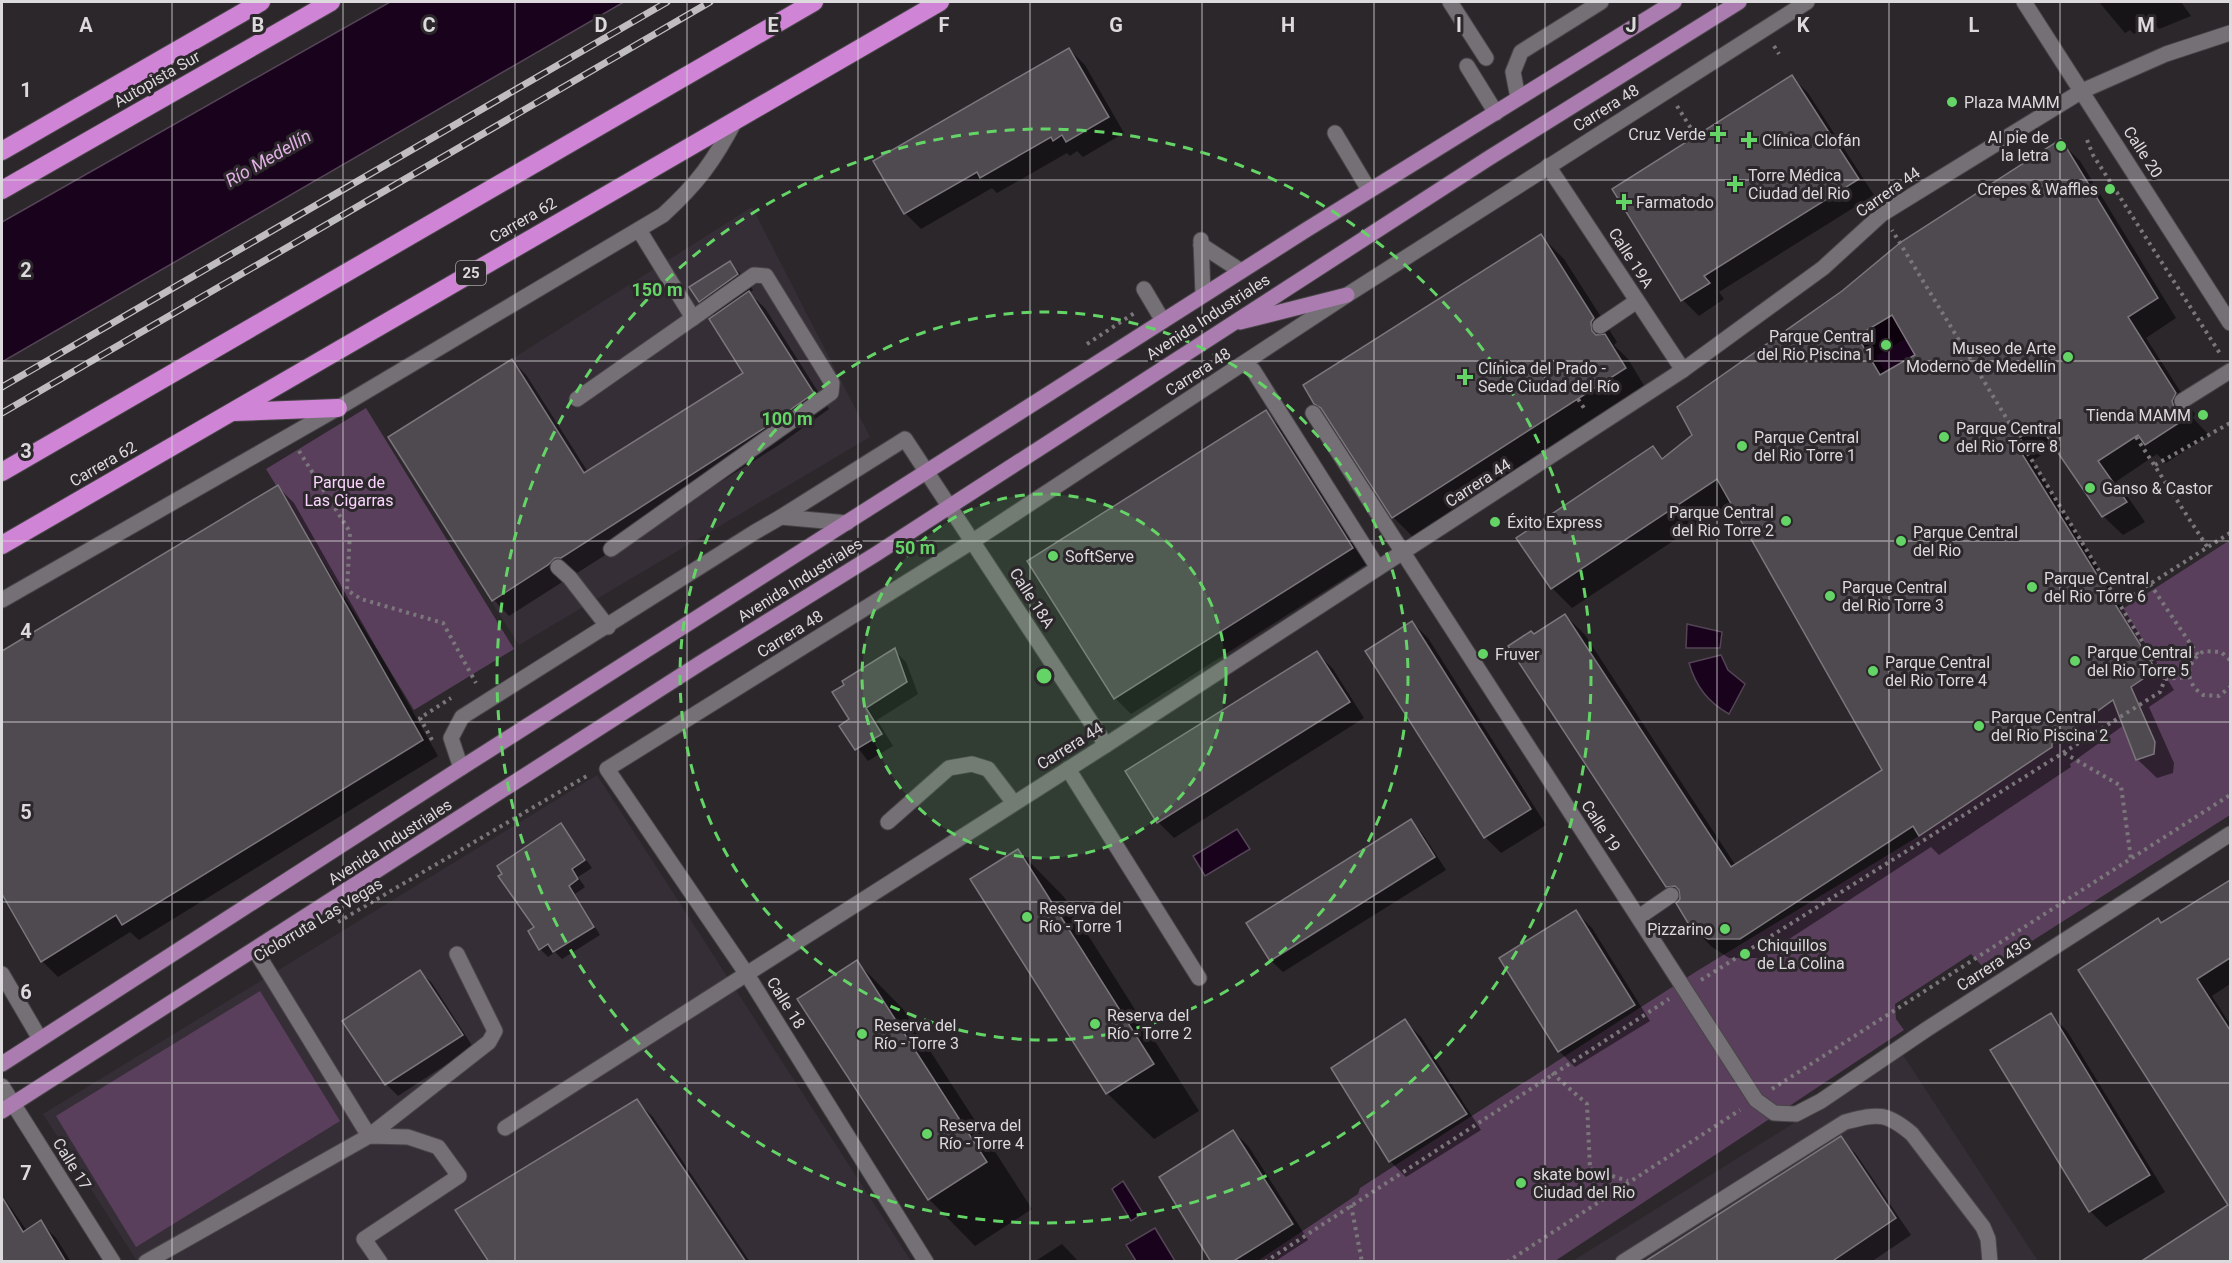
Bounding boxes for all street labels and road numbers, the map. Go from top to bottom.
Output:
street label: Autopista Sur [111,46,204,111]
street label: Carrera 48 [1570,80,1642,136]
street label: Calle 20 [2119,123,2167,181]
street label: Carrera 44 [1852,163,1924,221]
street label: Carrera 62 [486,193,560,247]
street label: Calle 19A [1605,224,1658,292]
road number: 25 [456,261,486,285]
street label: Avenida Industriales [1143,270,1273,364]
street label: Carrera 48 [1162,344,1234,400]
street label: Carrera 62 [66,437,140,491]
street label: Carrera 44 [1442,455,1514,511]
street label: Avenida Industriales [734,534,866,626]
street label: Calle 18A [1006,564,1059,632]
street label: Carrera 48 [754,606,826,662]
street label: Carrera 44 [1034,718,1106,774]
street label: Avenida Industriales [325,795,455,889]
street label: Calle 19 [1577,797,1625,855]
street label: Ciclorruta Las Vegas [250,874,386,966]
street label: Carrera 43G [1953,933,2035,995]
street label: Calle 18 [763,974,809,1032]
street label: Calle 17 [49,1135,95,1193]

